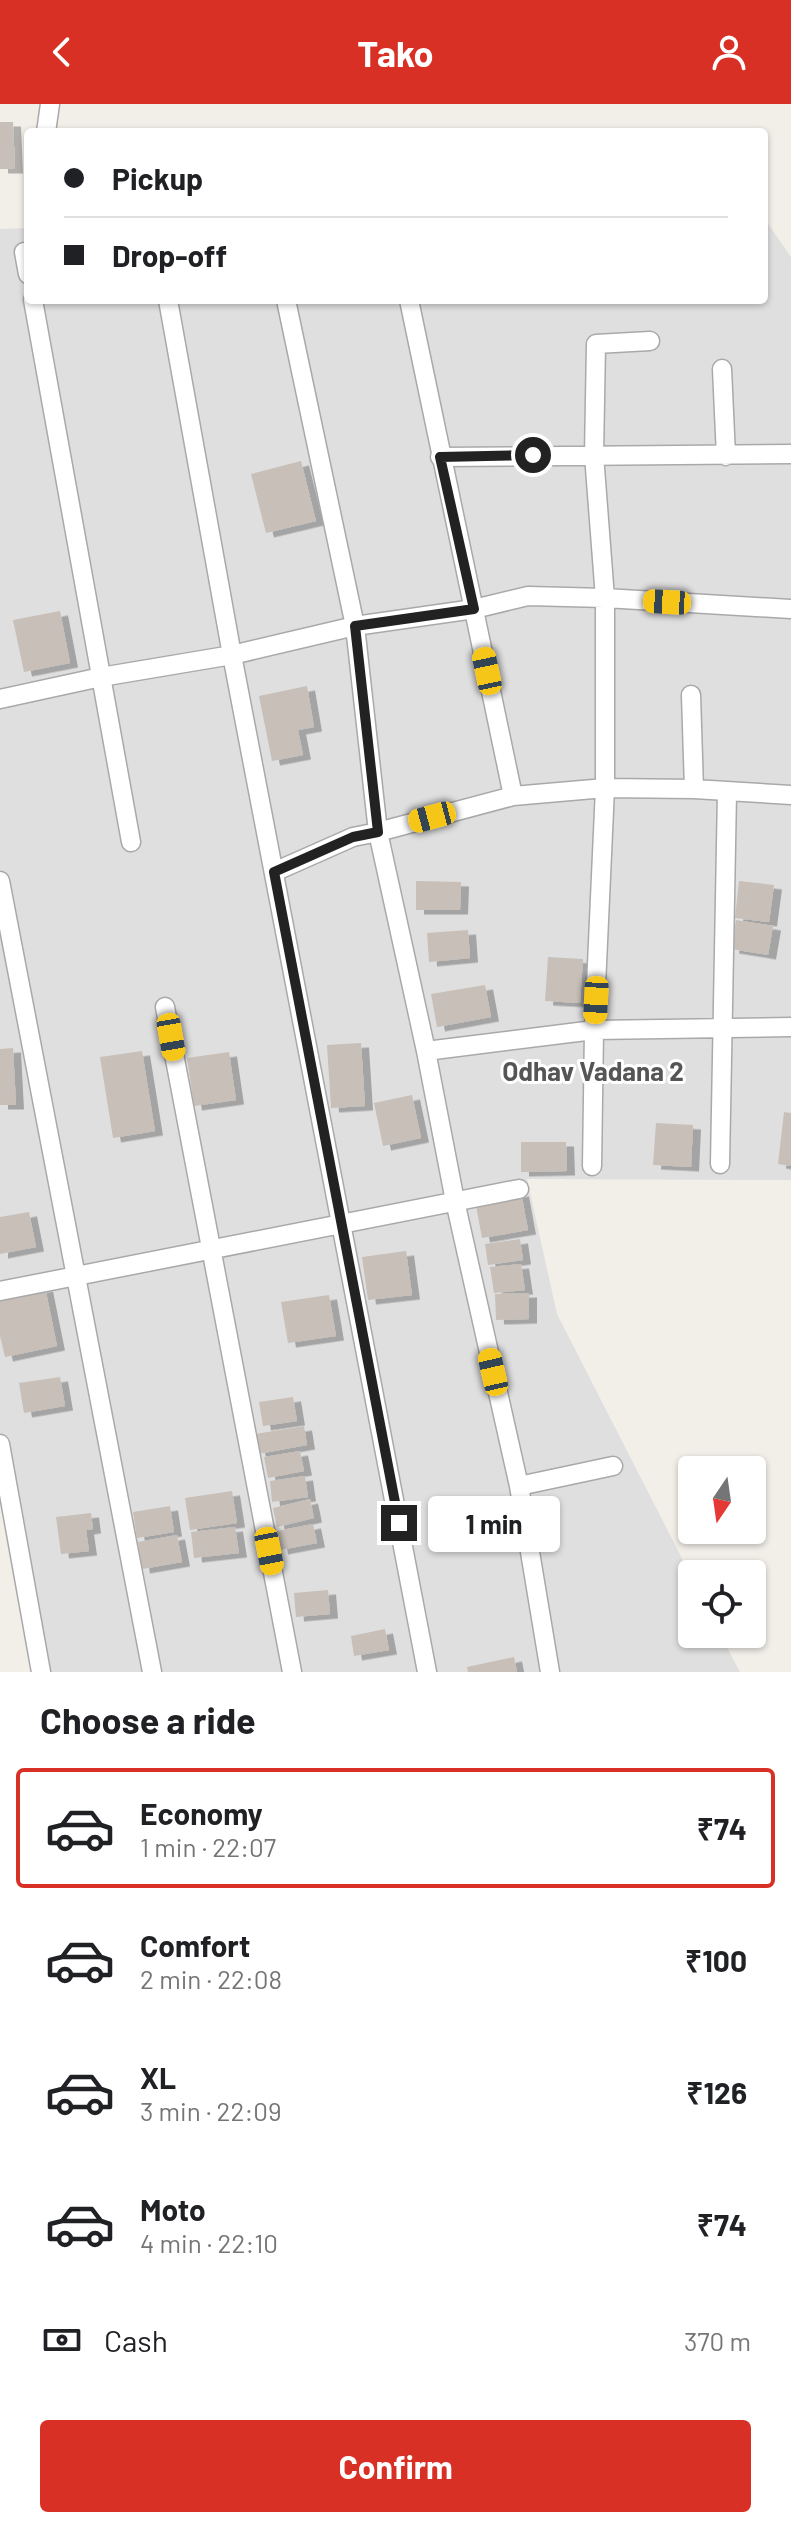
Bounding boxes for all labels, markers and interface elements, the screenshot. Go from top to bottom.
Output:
icon: back [40,30,84,74]
icon: person [707,30,751,74]
text: Tako [357,31,434,74]
text: Pickup [112,160,203,196]
text: Drop-off [112,237,227,273]
route start [515,437,551,473]
car [642,589,692,615]
car [470,645,504,697]
car [406,799,458,835]
car [583,975,609,1025]
car [155,1011,187,1063]
district label: Odhav Vadana 2 [502,1055,684,1086]
car [476,1346,510,1398]
north arrow [678,1456,766,1544]
map controls [678,1456,766,1648]
callout: 1 min [427,1495,559,1551]
route end [381,1505,417,1541]
text: 1 min [466,1508,522,1539]
car [253,1525,285,1577]
button: locate [678,1560,766,1648]
text: Choose a ride [40,1698,256,1741]
icon: car [44,1792,116,1864]
text: Economy [140,1795,263,1831]
text: ₹74 [697,1810,747,1846]
text: 1 min · 22:07 [140,1831,276,1862]
icon: car [44,1924,116,1996]
text: Comfort [140,1927,250,1963]
text: ₹100 [685,1942,747,1978]
text: 2 min · 22:08 [140,1963,282,1994]
icon: car [44,2056,116,2128]
text: XL [140,2059,176,2095]
text: ₹126 [686,2074,747,2110]
text: 3 min · 22:09 [140,2095,282,2126]
icon: car [44,2188,116,2260]
text: Moto [140,2191,206,2227]
text: ₹74 [697,2206,747,2242]
text: 4 min · 22:10 [140,2227,278,2258]
icon: cash [40,2318,84,2362]
text: Cash [104,2322,168,2358]
text: 370 m [684,2325,751,2356]
button: Confirm [40,2420,751,2512]

